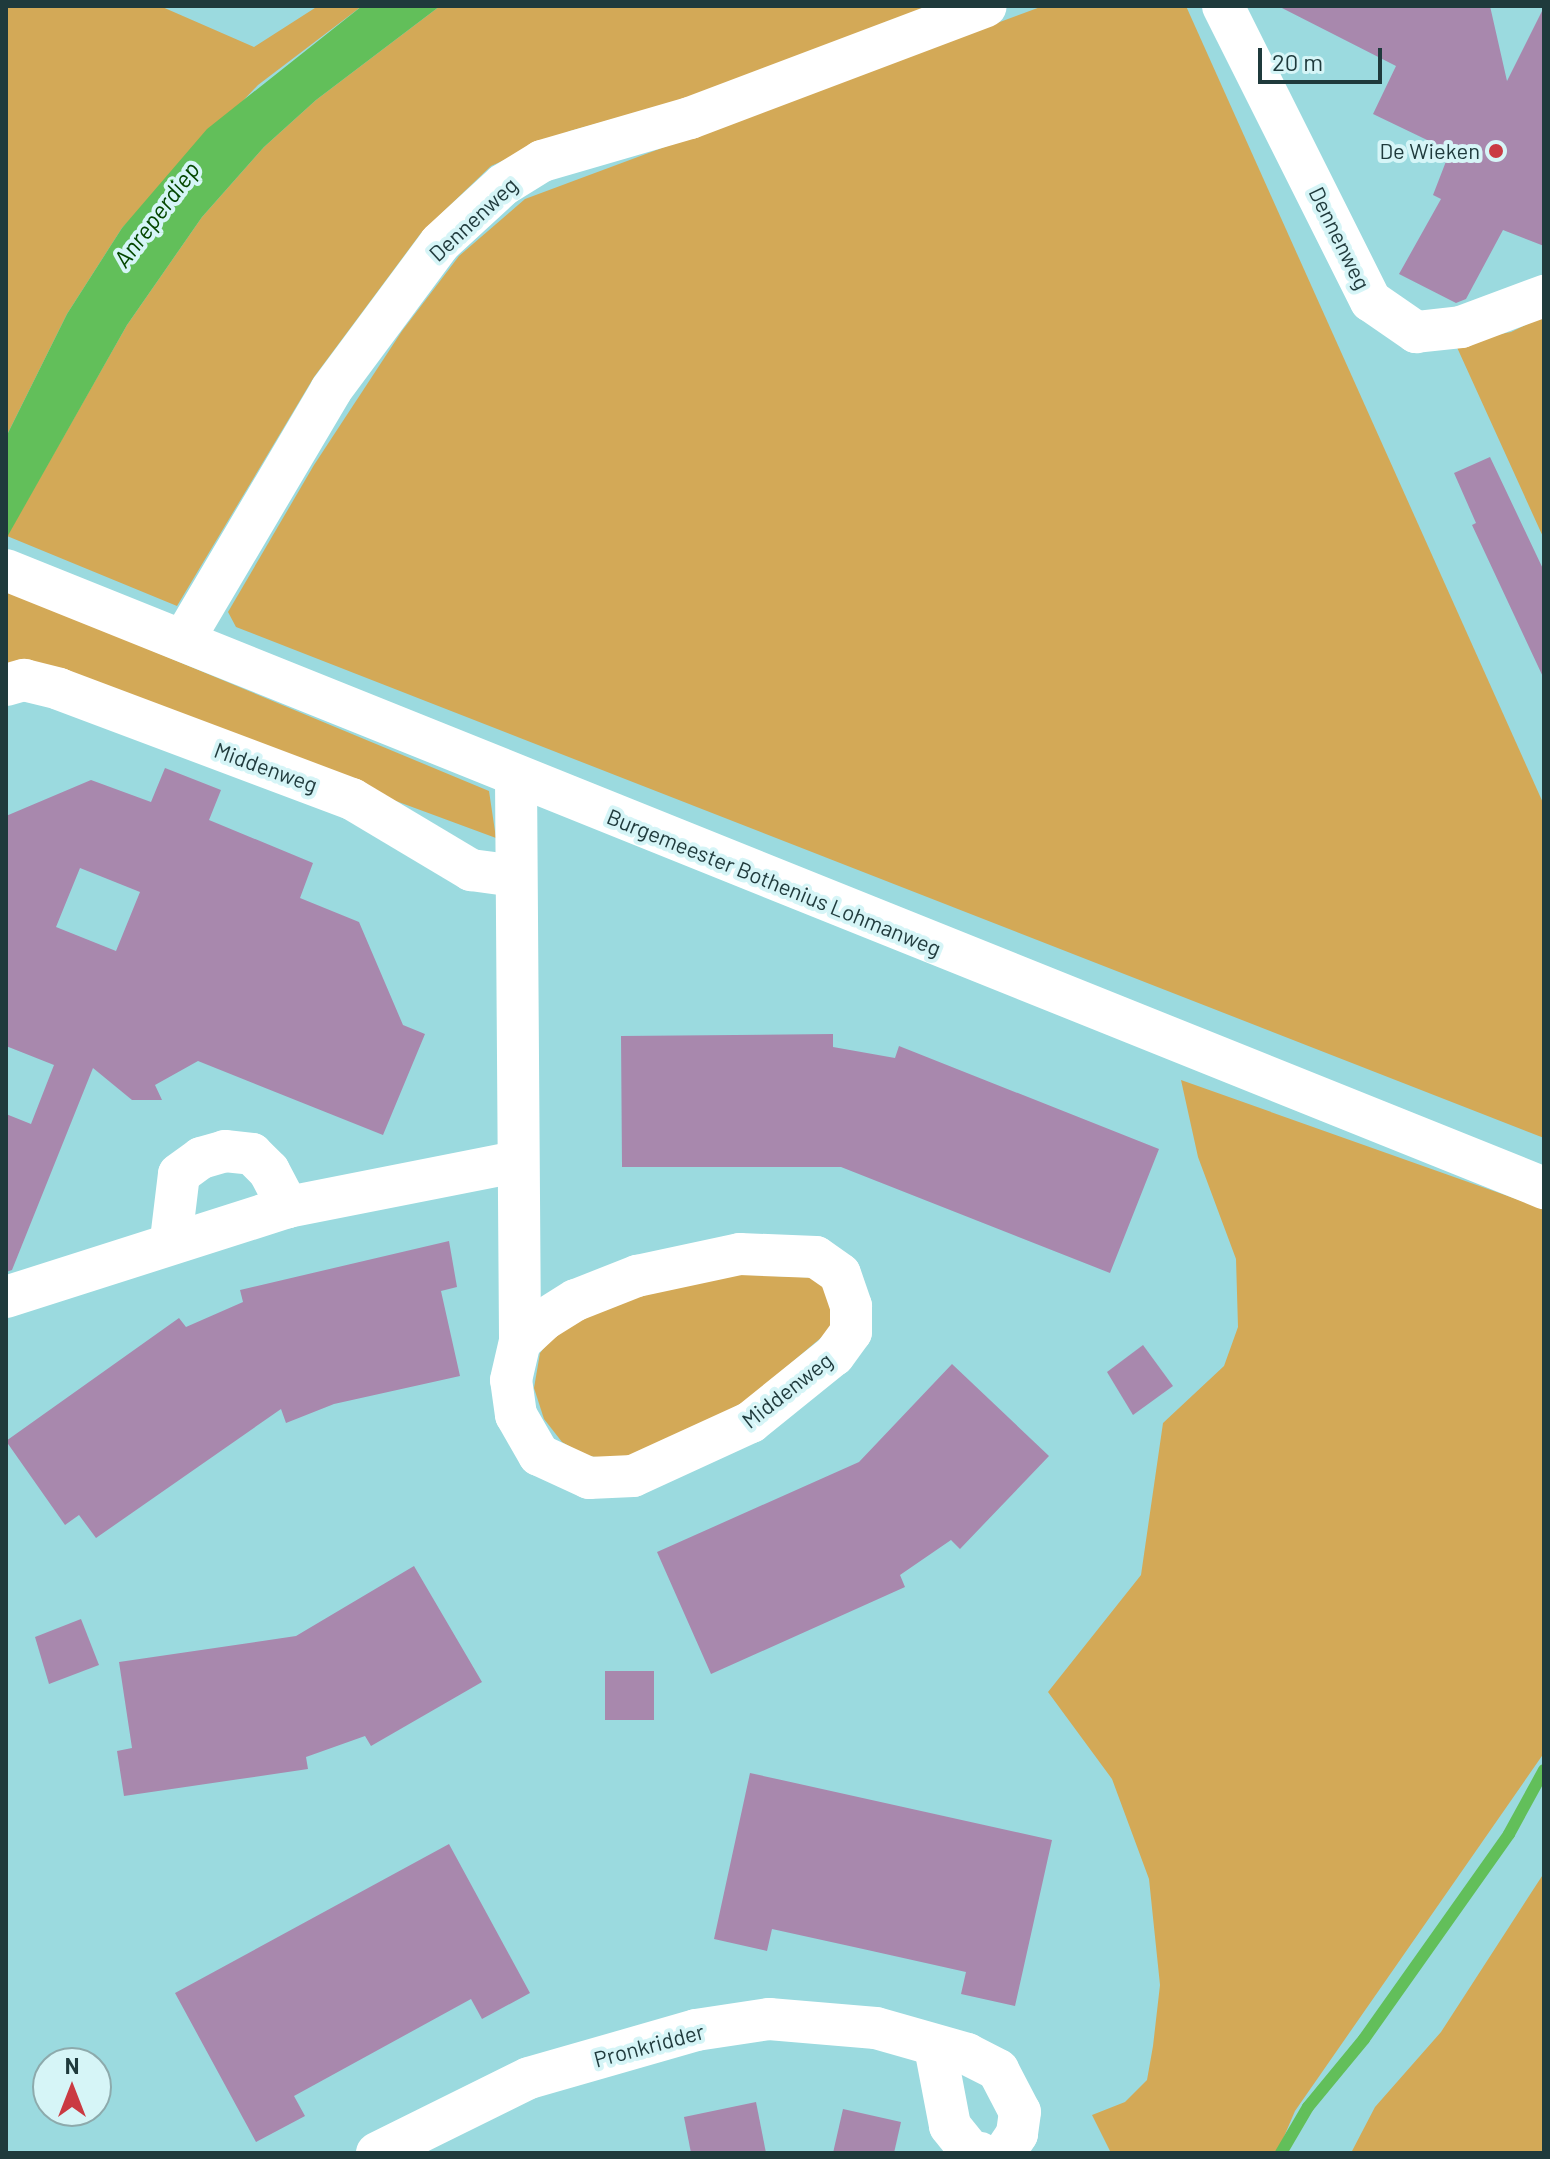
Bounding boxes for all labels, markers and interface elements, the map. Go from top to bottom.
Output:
scale bar [1262,32,1386,82]
text: 20 m [1272,47,1323,76]
place label: De Wieken [1379,138,1480,164]
marker: De Wieken [1487,142,1505,160]
water label: Anreperdiep [107,155,205,273]
street label: Dennenweg [423,171,523,267]
street label: Dennenweg [1304,182,1376,294]
street label: Middenweg [211,736,321,798]
street label: Burgemeester Bothenius Lohmanweg [603,803,945,961]
street label: Middenweg [736,1346,838,1434]
street label: Pronkridder [591,2018,707,2072]
north arrow [32,2047,112,2127]
text: N [65,2052,79,2078]

